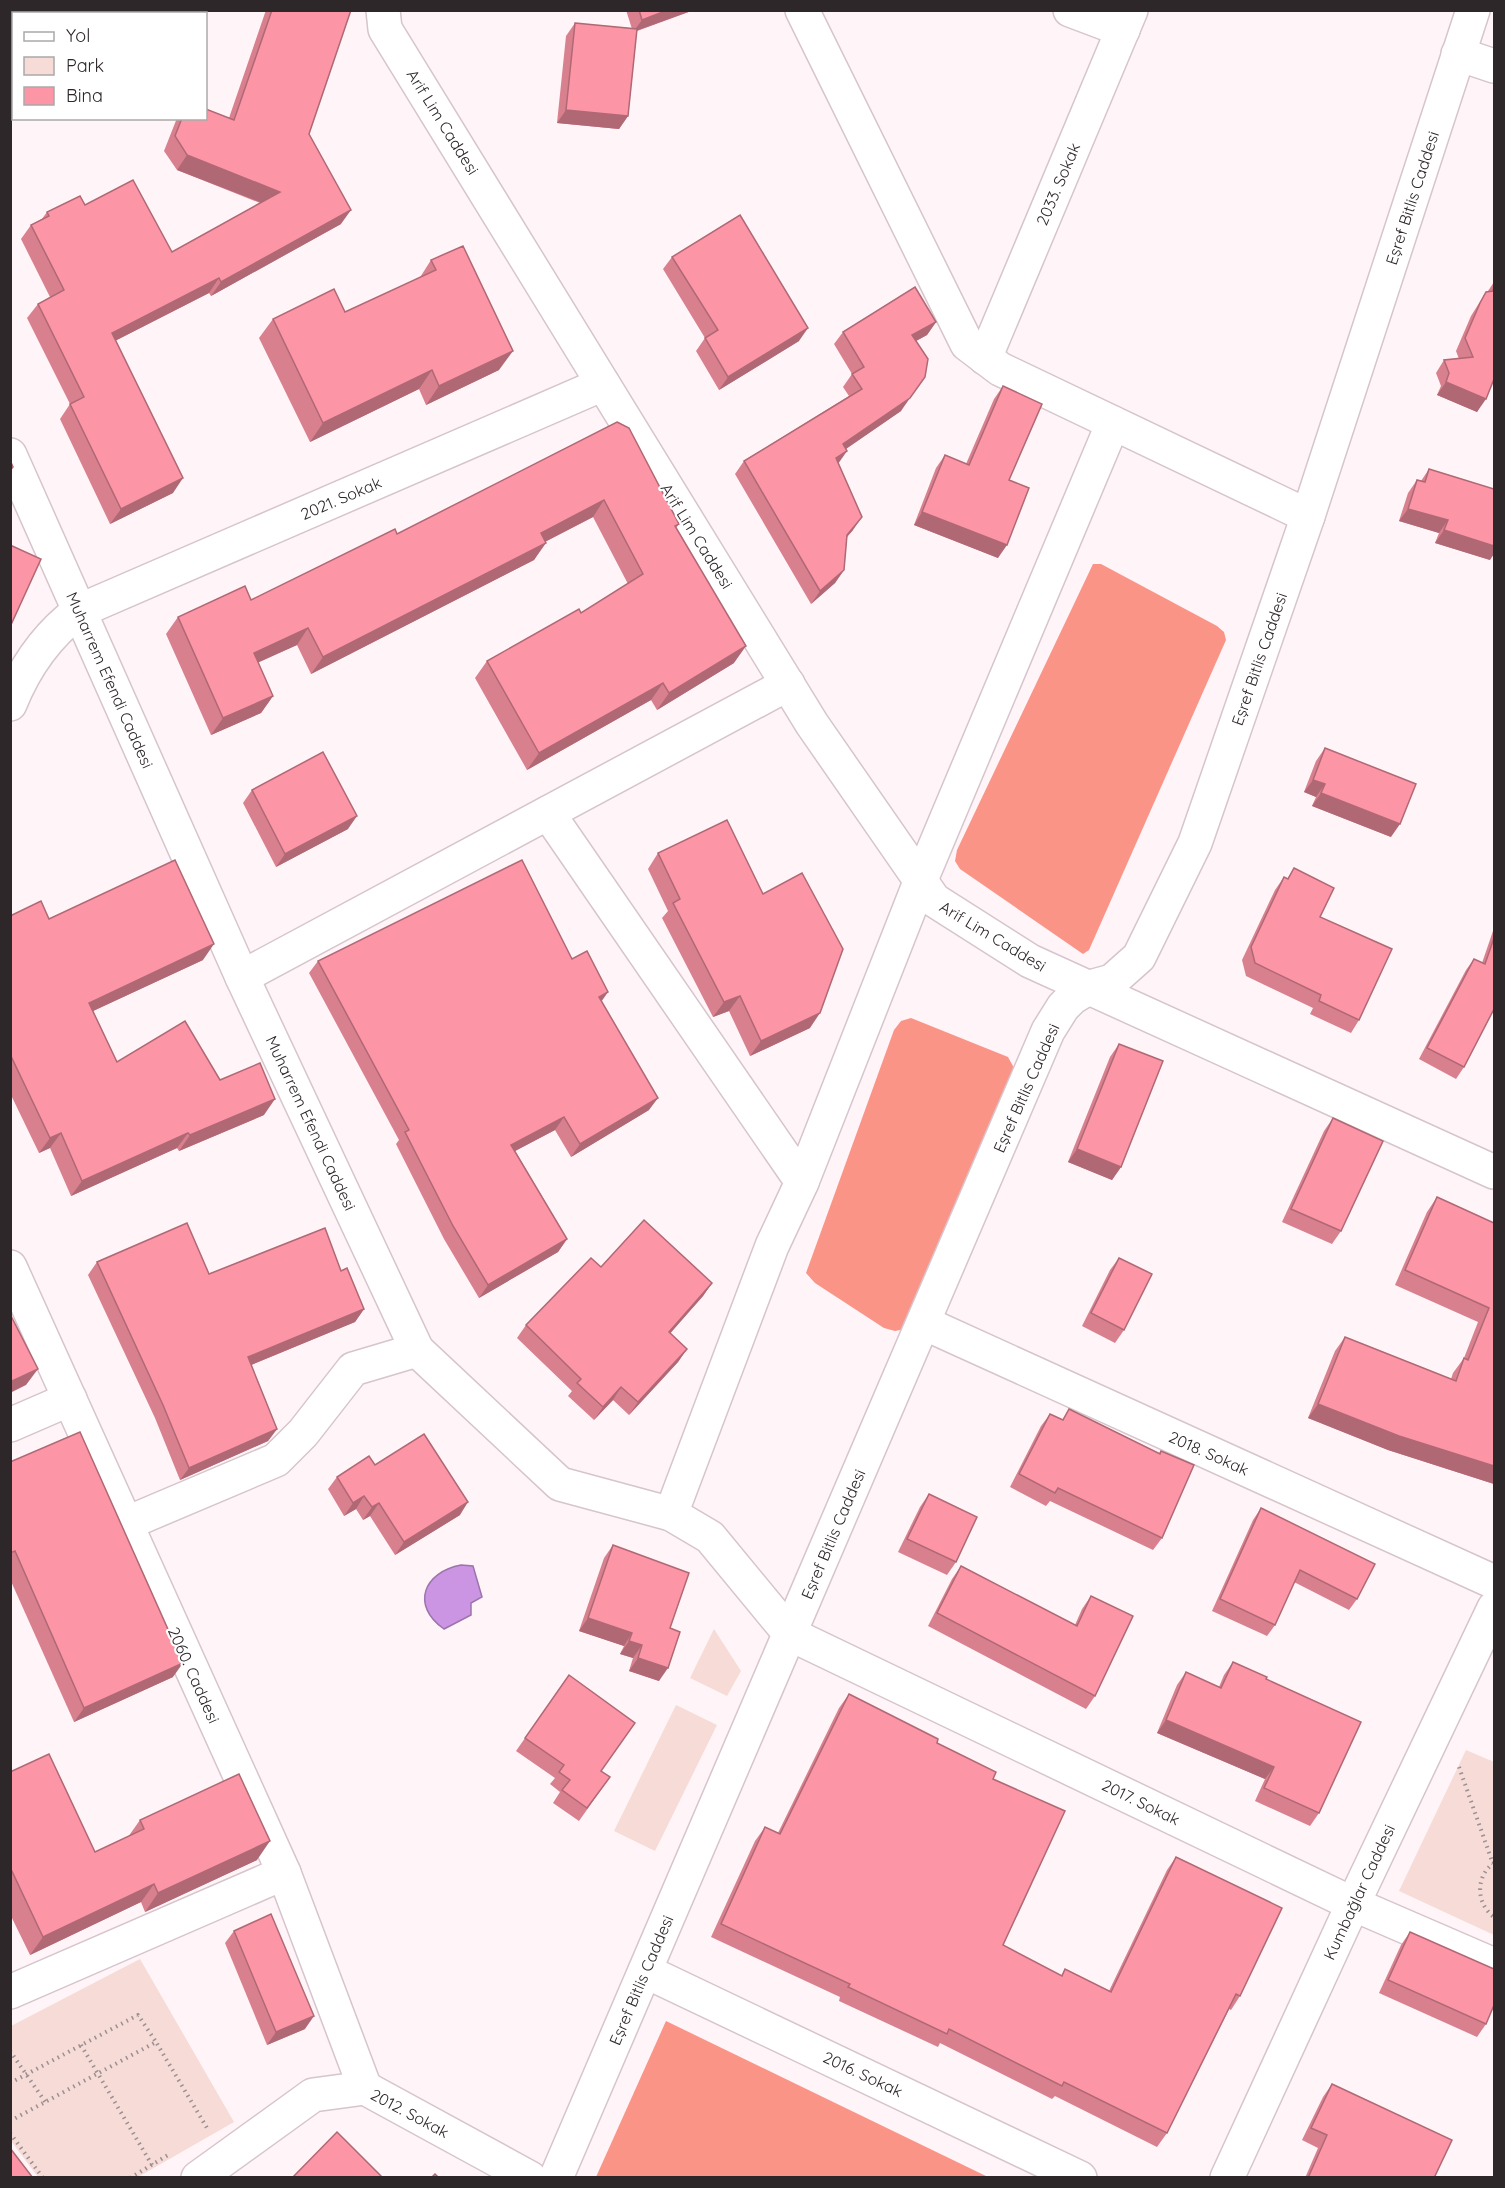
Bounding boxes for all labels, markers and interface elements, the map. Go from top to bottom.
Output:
legend [12,12,207,120]
text: Yol [66,24,90,47]
text: Park [66,54,104,77]
street label: Arif Lim Caddesi [403,66,483,178]
text: Bina [66,84,103,107]
street label: Eşref Bitlis Caddesi [1381,129,1443,267]
street label: 2033. Sokak [1032,140,1084,228]
street label: 2021. Sokak [298,472,384,524]
street label: Arif Lim Caddesi [657,480,737,592]
street label: Muharrem Efendi Caddesi [62,589,158,771]
street label: Eşref Bitlis Caddesi [1227,590,1291,728]
street label: Arif Lim Caddesi [936,896,1050,976]
street label: Eşref Bitlis Caddesi [989,1020,1063,1156]
street label: Muharrem Efendi Caddesi [262,1032,360,1214]
street label: 2018. Sokak [1166,1426,1252,1480]
street label: Eşref Bitlis Caddesi [797,1466,869,1602]
street label: 2060. Caddesi [164,1624,224,1726]
street label: 2017. Sokak [1099,1775,1183,1829]
street label: Kumbağlar Caddesi [1319,1821,1399,1963]
street label: Eşref Bitlis Caddesi [605,1912,677,2048]
street label: 2016. Sokak [820,2047,906,2101]
street label: 2012. Sokak [367,2084,453,2142]

